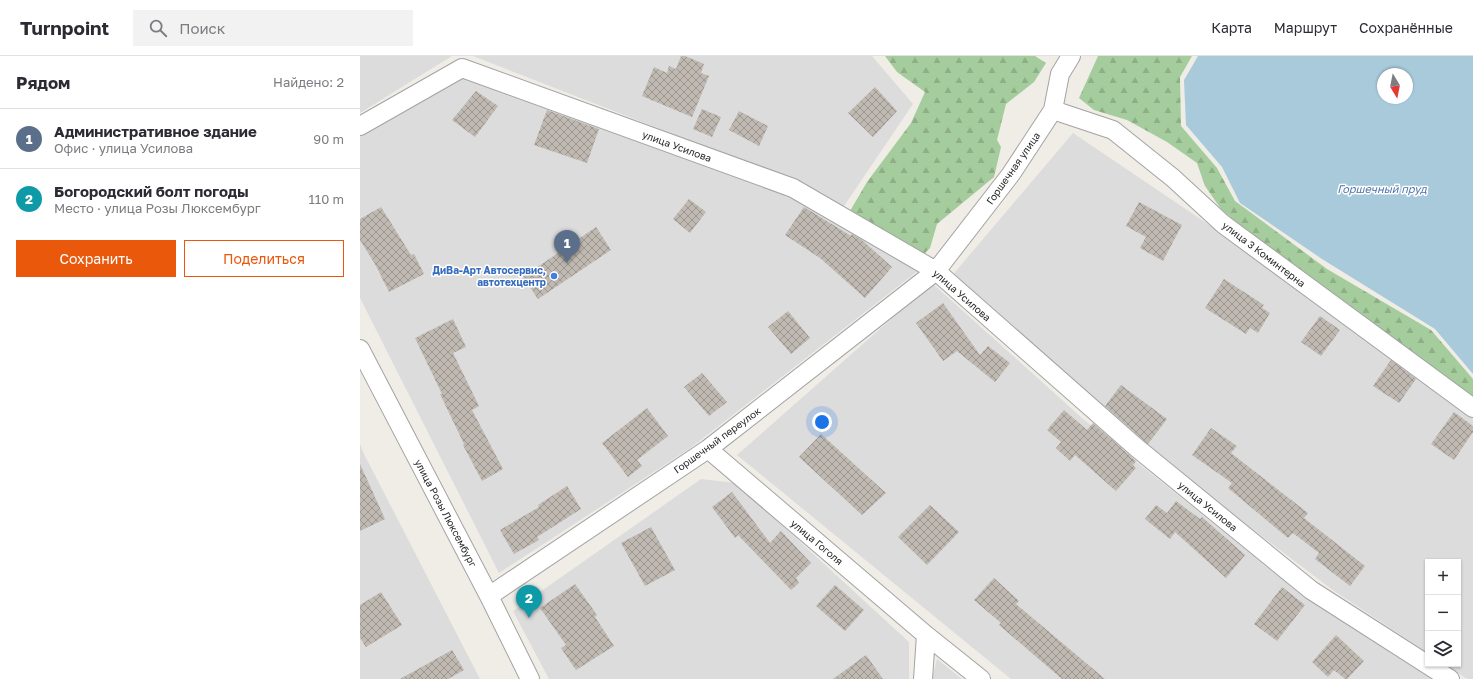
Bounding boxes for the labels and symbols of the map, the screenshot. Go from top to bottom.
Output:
north arrow [1377,68,1413,104]
street label: улица Усилова [641,128,713,164]
street label: Горшечная улица [984,130,1042,206]
water label: Горшечный пруд [1337,182,1428,196]
street label: улица 3 Коминтерна [1220,219,1308,289]
pin: 1 [554,230,580,263]
place label: ДиВа-Арт Автосервис, автотехцентр [433,264,546,288]
street label: улица Усилова [931,267,993,323]
marker: ДиВа-Арт Автосервис, автотехцентр [549,271,559,281]
street label: Горшечный переулок [671,404,763,476]
your location [812,412,832,432]
street label: улица Розы Люксембург [412,457,480,569]
street label: улица Усилова [1176,478,1240,534]
street label: улица Гоголя [789,517,845,567]
pin: 2 [516,585,542,618]

